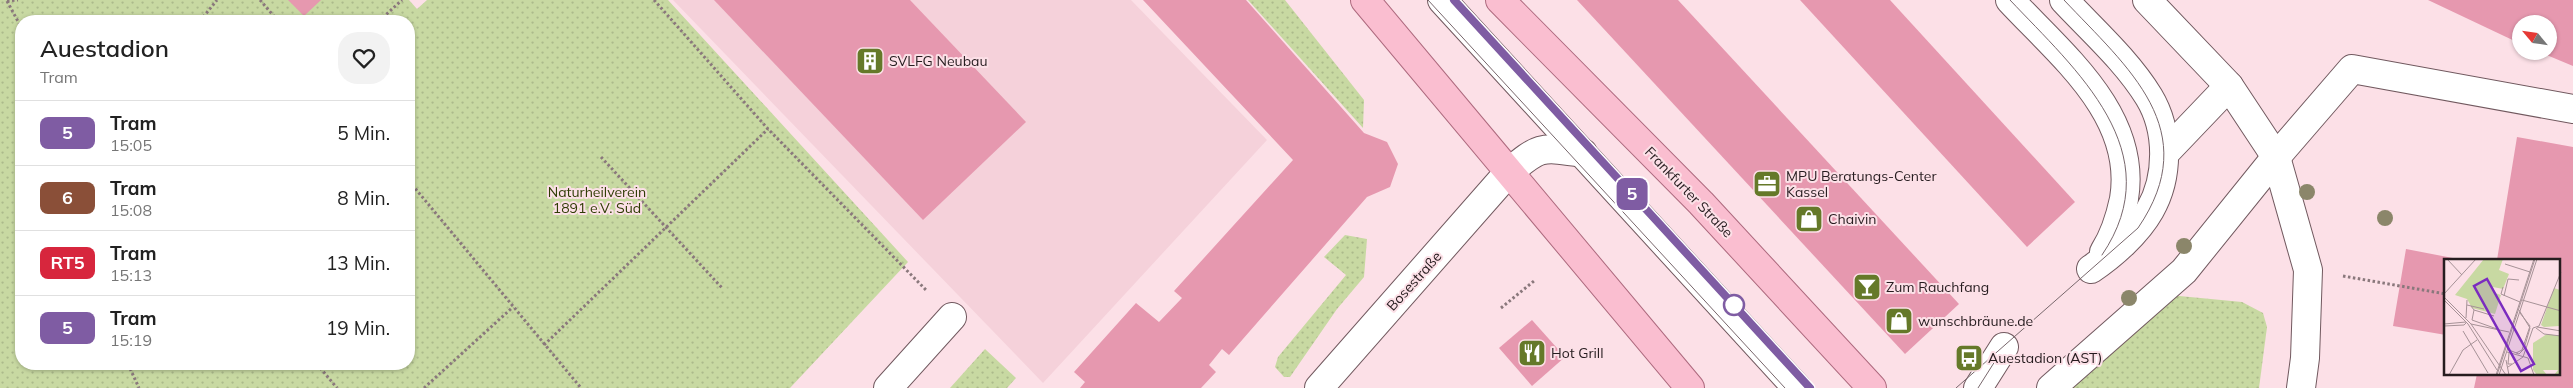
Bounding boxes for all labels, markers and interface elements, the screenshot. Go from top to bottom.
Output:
north arrow [2512,15,2558,60]
map controls [2512,15,2557,60]
button: heart [338,32,390,84]
text: Auestadion [40,33,169,63]
building icon: SVLFG Neubau [855,46,885,76]
place label: SVLFG Neubau [889,52,988,70]
text: Tram [40,67,78,87]
text: Tram [110,111,157,135]
text: 5 [62,121,73,144]
text: 5 Min. [337,121,390,145]
text: 15:05 [110,135,152,155]
street label: Frankfurter Straße [1641,143,1737,241]
place label: MPU Beratungs-Center Kassel [1786,167,1937,201]
office icon: MPU Beratungs-Center Kassel [1752,169,1782,199]
text: Tram [110,176,157,200]
line badge: 5 [1616,178,1648,210]
text: 5 [1627,182,1637,205]
park label: Naturheilverein 1891 e.V. Süd [548,183,646,217]
text: 6 [62,186,73,209]
text: 8 Min. [337,186,390,210]
text: 15:08 [110,200,152,220]
shop icon: Chaivin [1794,204,1824,234]
place label: Chaivin [1828,210,1876,228]
text: Tram [110,241,157,265]
street label: Bosestraße [1383,248,1445,314]
text: RT5 [50,251,85,274]
text: 13 Min. [326,251,390,275]
inset map [2444,259,2560,376]
text: 15:13 [110,265,152,285]
bar icon: Zum Rauchfang [1852,272,1882,302]
place label: Zum Rauchfang [1886,278,1989,296]
unlabelled marker [1723,294,1745,316]
text: Tram [110,306,157,330]
shop icon: wunschbräune.de [1884,306,1914,336]
place label: wunschbräune.de [1918,312,2033,330]
text: 5 [62,316,73,339]
text: 19 Min. [326,316,390,340]
text: 15:19 [110,330,152,350]
restaurant icon: Hot Grill [1517,338,1547,368]
bus stop icon: Auestadion (AST) [1954,343,1984,373]
place label: Hot Grill [1551,344,1604,362]
place label: Auestadion (AST) [1988,349,2102,367]

